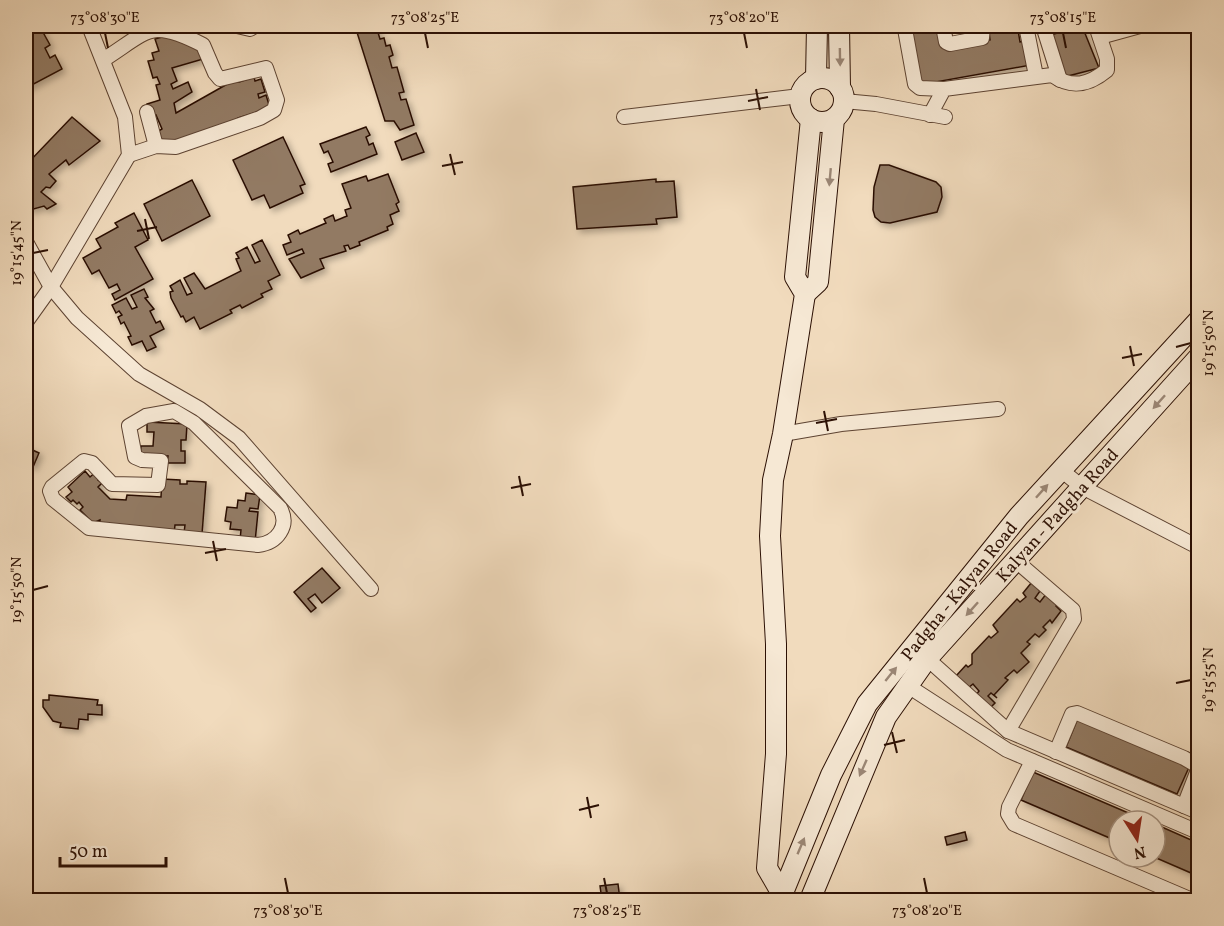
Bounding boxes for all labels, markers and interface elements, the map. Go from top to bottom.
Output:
text: 73°08'30"E [70,8,140,29]
text: 73°08'25"E [391,8,459,29]
text: 73°08'20"E [709,8,779,29]
text: 73°08'15"E [1030,8,1096,29]
one-way arrow [835,47,844,66]
one-way arrow [825,167,835,186]
text: 19°15'45"N [7,220,28,286]
text: 19°15'50"N [1199,310,1220,376]
one-way arrow [1152,394,1166,409]
street label: Kalyan - Padgha Road [991,443,1125,589]
one-way arrow [1035,484,1048,499]
street label: Padgha - Kalyan Road [896,517,1024,667]
text: 19°15'50"N [7,557,28,623]
one-way arrow [965,601,979,616]
text: 19°15'55"N [1199,647,1220,713]
one-way arrow [885,666,898,682]
one-way arrow [858,760,868,778]
north arrow [1107,809,1167,869]
scale bar [60,830,166,868]
one-way arrow [796,837,805,854]
text: 50 m [69,840,108,865]
text: N [1131,840,1148,864]
text: 73°08'30"E [253,901,323,922]
text: 73°08'25"E [573,901,641,922]
text: 73°08'20"E [892,901,962,922]

